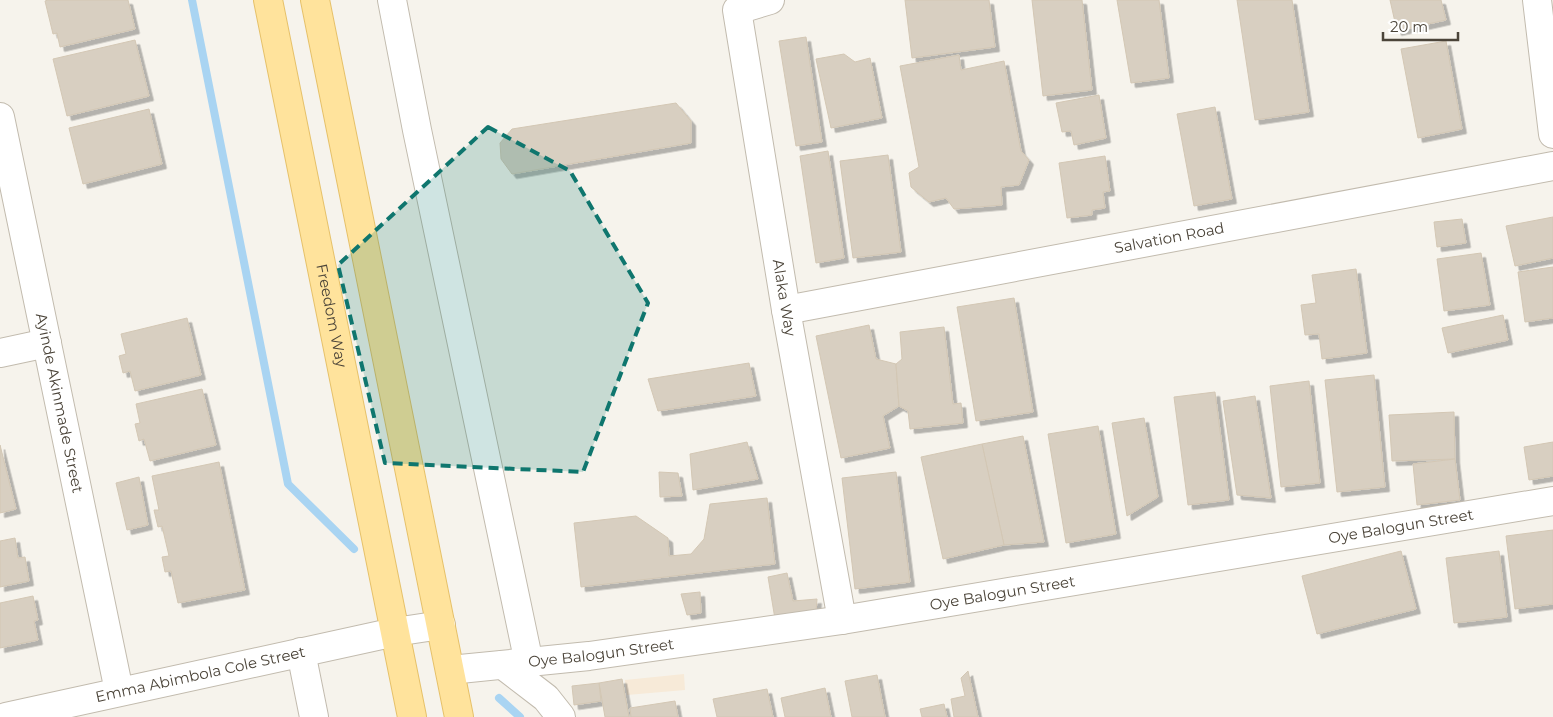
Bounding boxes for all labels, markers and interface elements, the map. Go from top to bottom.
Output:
scale bar [1383,10,1458,42]
text: 20 m [1390,17,1428,36]
street label: Salvation Road [1113,218,1226,257]
street label: Alaka Way [769,258,801,338]
street label: Freedom Way [312,262,352,370]
street label: Ayinde Akinmade Street [32,311,88,494]
street label: Oye Balogun Street [1327,504,1475,547]
street label: Oye Balogun Street [928,571,1076,614]
street label: Oye Balogun Street [527,634,675,671]
street label: Emma Abimbola Cole Street [94,642,307,706]

